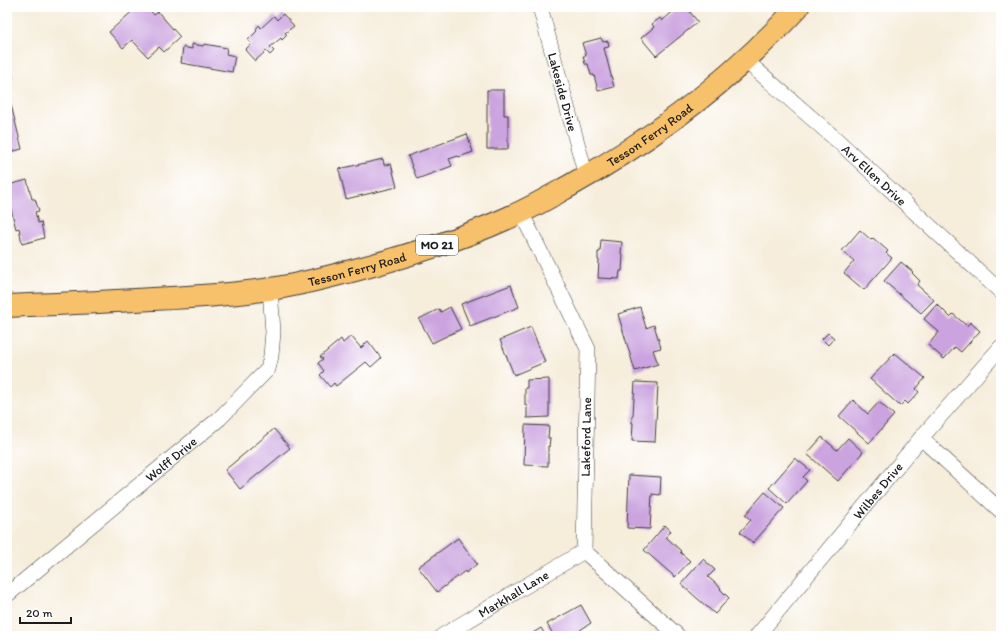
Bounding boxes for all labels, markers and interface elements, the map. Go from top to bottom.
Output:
street label: Lakeside Drive [545,51,581,133]
street label: Tesson Ferry Road [604,100,695,170]
street label: Arv Ellen Drive [839,141,910,208]
road number: MO 21 [416,235,458,255]
street label: Tesson Ferry Road [306,248,408,289]
street label: Lakeford Lane [578,397,594,477]
street label: Wolff Drive [142,433,200,485]
street label: Wilbes Drive [850,459,905,522]
street label: Markhall Lane [475,567,551,620]
scale bar [20,599,71,625]
text: 20 m [26,606,53,620]

